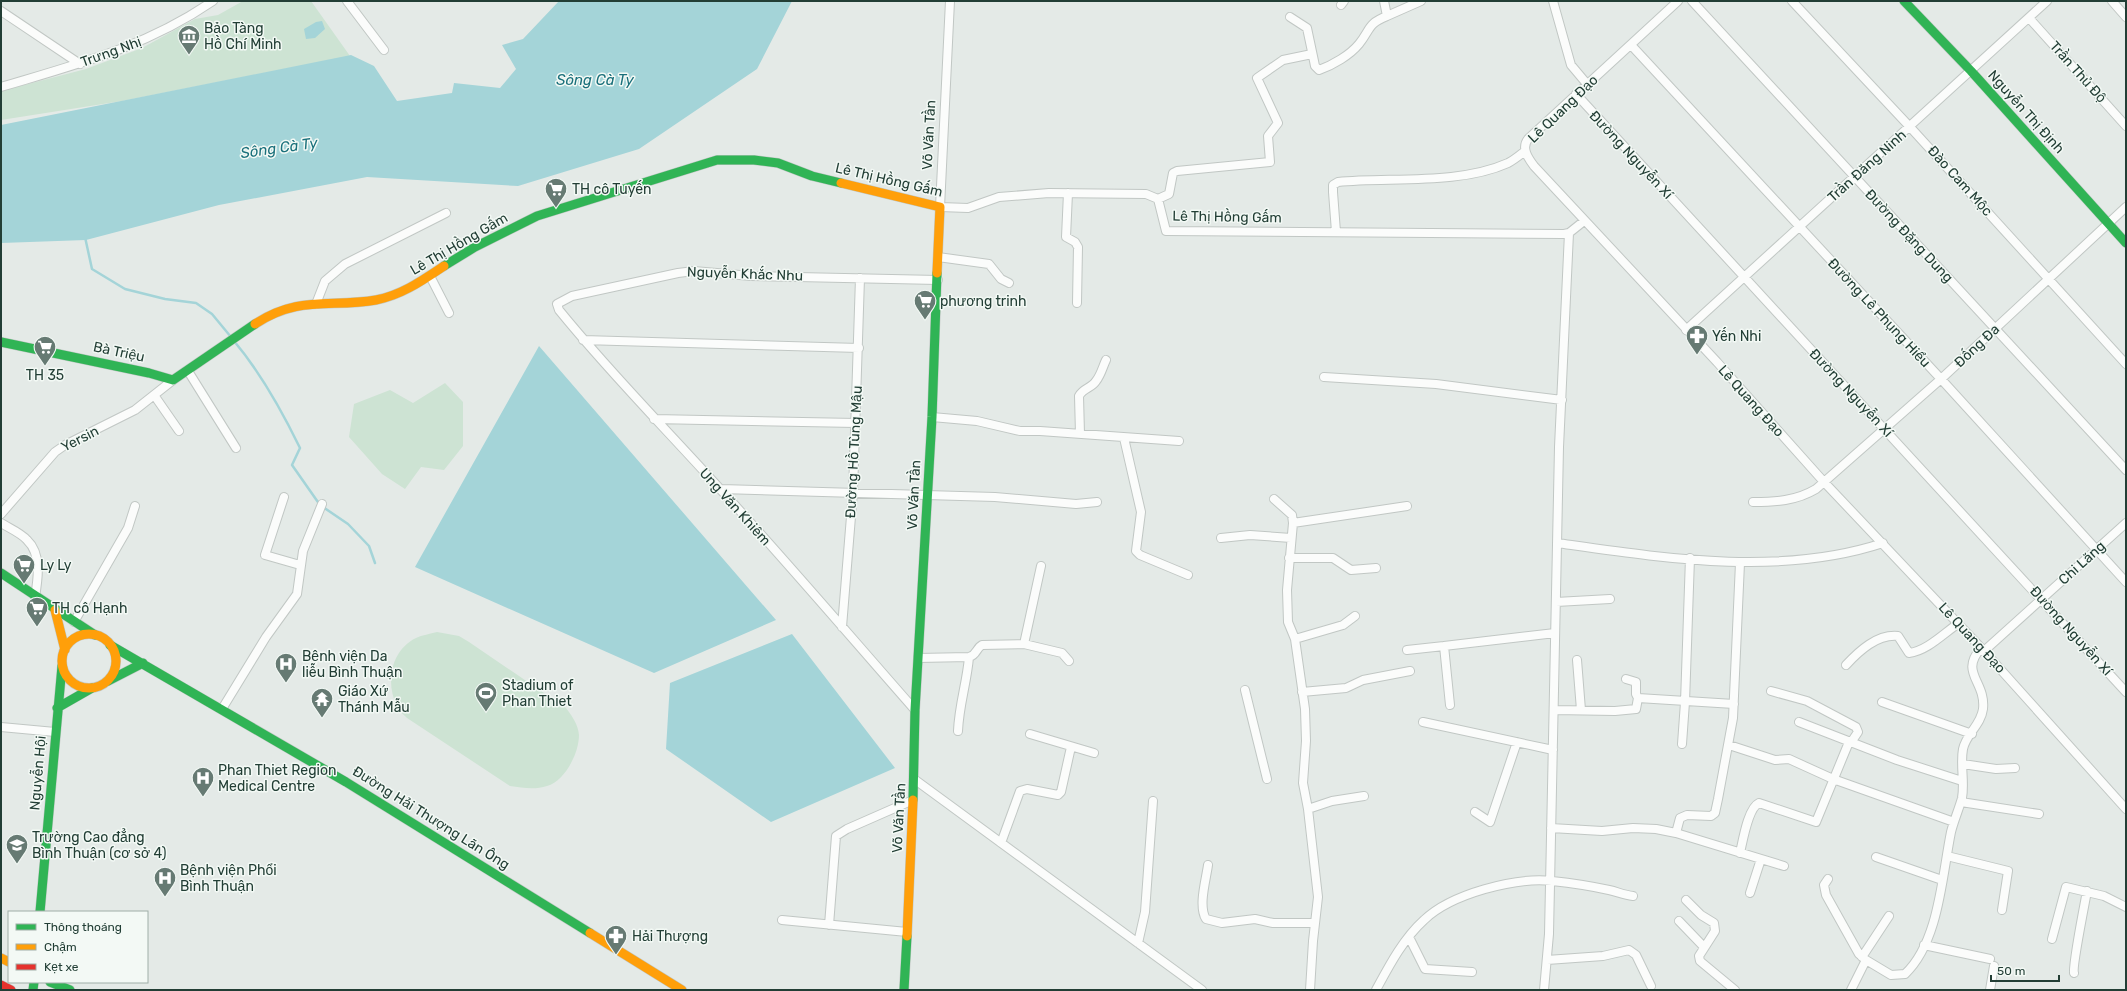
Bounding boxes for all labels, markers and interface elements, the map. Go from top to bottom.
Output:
place label: Bảo Tàng Hồ Chí Minh [204,20,282,53]
museum icon: Bảo Tàng Hồ Chí Minh [176,23,202,56]
street label: Trưng Nhị [78,33,144,71]
street label: Trần Thủ Độ [2046,37,2111,106]
street label: Nguyễn Thị Định [1984,66,2069,157]
water label: Sông Cà Ty [556,71,635,89]
street label: Lê Quang Đạo [1525,71,1601,147]
street label: Võ Văn Tần [918,99,939,171]
street label: Đường Nguyễn Xí [1586,107,1677,203]
street label: Trần Đăng Ninh [1824,126,1910,206]
water label: Sông Cà Ty [239,134,319,162]
street label: Đào Cam Mộc [1924,142,1996,220]
street label: Lê Thị Hồng Gấm [834,158,945,201]
supermarket icon: TH cô Tuyến [543,176,569,209]
place label: TH cô Tuyến [572,180,652,198]
street label: Đường Đặng Dung [1861,186,1957,286]
street label: Lê Thị Hồng Gấm [1172,207,1282,226]
street label: Lê Thị Hồng Gấm [407,208,511,279]
street label: Đường Lê Phụng Hiểu [1824,255,1934,371]
street label: Nguyễn Khắc Nhu [687,263,803,285]
supermarket icon: phương trinh [912,288,938,321]
place label: phương trinh [940,293,1027,310]
street label: Đống Đa [1950,320,2003,371]
pharmacy icon: Yến Nhi [1684,323,1710,356]
place label: Yến Nhi [1712,327,1761,345]
supermarket icon: TH 35 [32,334,58,367]
street label: Bà Triệu [92,338,146,366]
street label: Đường Nguyễn Xí [1806,345,1897,441]
street label: Lê Quang Đạo [1714,362,1788,440]
place label: TH 35 [26,367,64,384]
street label: Đường Hồ Tùng Mậu [841,385,866,519]
street label: Yersin [58,422,102,456]
street label: Võ Văn Tần [903,459,924,531]
street label: Ung Văn Khiêm [696,465,774,549]
street label: Chi Lăng [2055,538,2109,588]
supermarket icon: Ly Ly [11,552,37,585]
place label: Ly Ly [40,557,72,574]
street label: Đường Nguyễn Xí [2026,582,2117,680]
supermarket icon: TH cô Hạnh [24,595,50,628]
street label: Lê Quang Đạo [1935,599,2009,677]
place label: TH cô Hạnh [52,600,128,617]
place label: Bệnh viện Da liễu Bình Thuận [302,648,402,681]
hospital icon: Bệnh viện Da liễu Bình Thuận [273,651,299,684]
place label: Stadium of Phan Thiet [502,677,574,710]
sports icon: Stadium of Phan Thiet [473,680,499,713]
place label: Giáo Xứ Thánh Mẫu [338,683,410,716]
temple icon: Giáo Xứ Thánh Mẫu [309,686,335,719]
street label: Nguyễn Hội [25,735,50,811]
place label: Phan Thiet Region Medical Centre [218,762,336,795]
street label: Đường Hải Thượng Lãn Ông [349,762,513,873]
hospital icon: Phan Thiet Region Medical Centre [190,765,216,798]
street label: Võ Văn Tần [888,782,909,854]
place label: Trường Cao đẳng Bình Thuận (cơ sở 4) [32,828,167,862]
school or university icon: Trường Cao đẳng Bình Thuận (cơ sở 4) [4,832,30,865]
place label: Bệnh viện Phổi Bình Thuận [180,862,277,895]
hospital icon: Bệnh viện Phổi Bình Thuận [152,865,178,898]
legend [8,911,148,983]
text: Thông thoáng [44,920,122,934]
pharmacy icon: Hải Thượng [603,923,629,956]
place label: Hải Thượng [632,928,708,945]
text: Chậm [44,940,77,954]
scale bar [1991,957,2059,983]
text: Kẹt xe [44,960,79,974]
text: 50 m [1997,964,2025,978]

